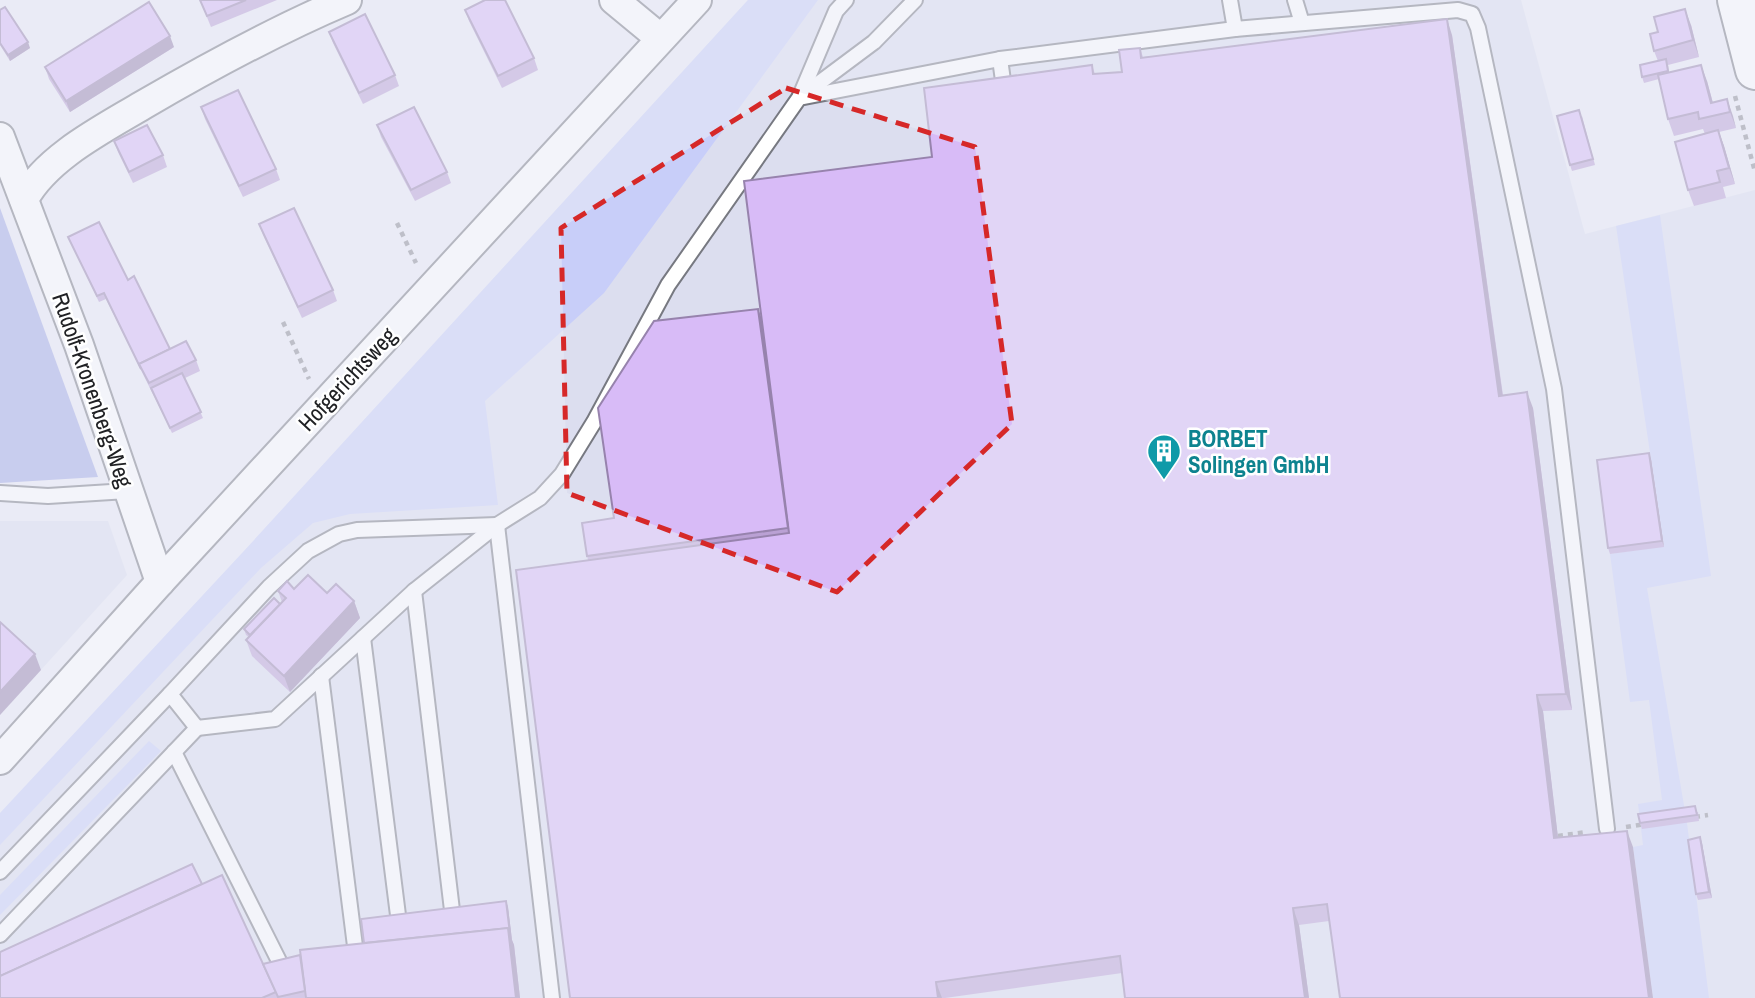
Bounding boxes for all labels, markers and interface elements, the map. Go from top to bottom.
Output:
street label: Rudolf-Kronenberg-Weg [45,288,141,492]
street label: Hofgerichtsweg [291,320,403,437]
place label: BORBET Solingen GmbH [1188,423,1329,480]
building icon: BORBET Solingen GmbH [1145,432,1183,481]

